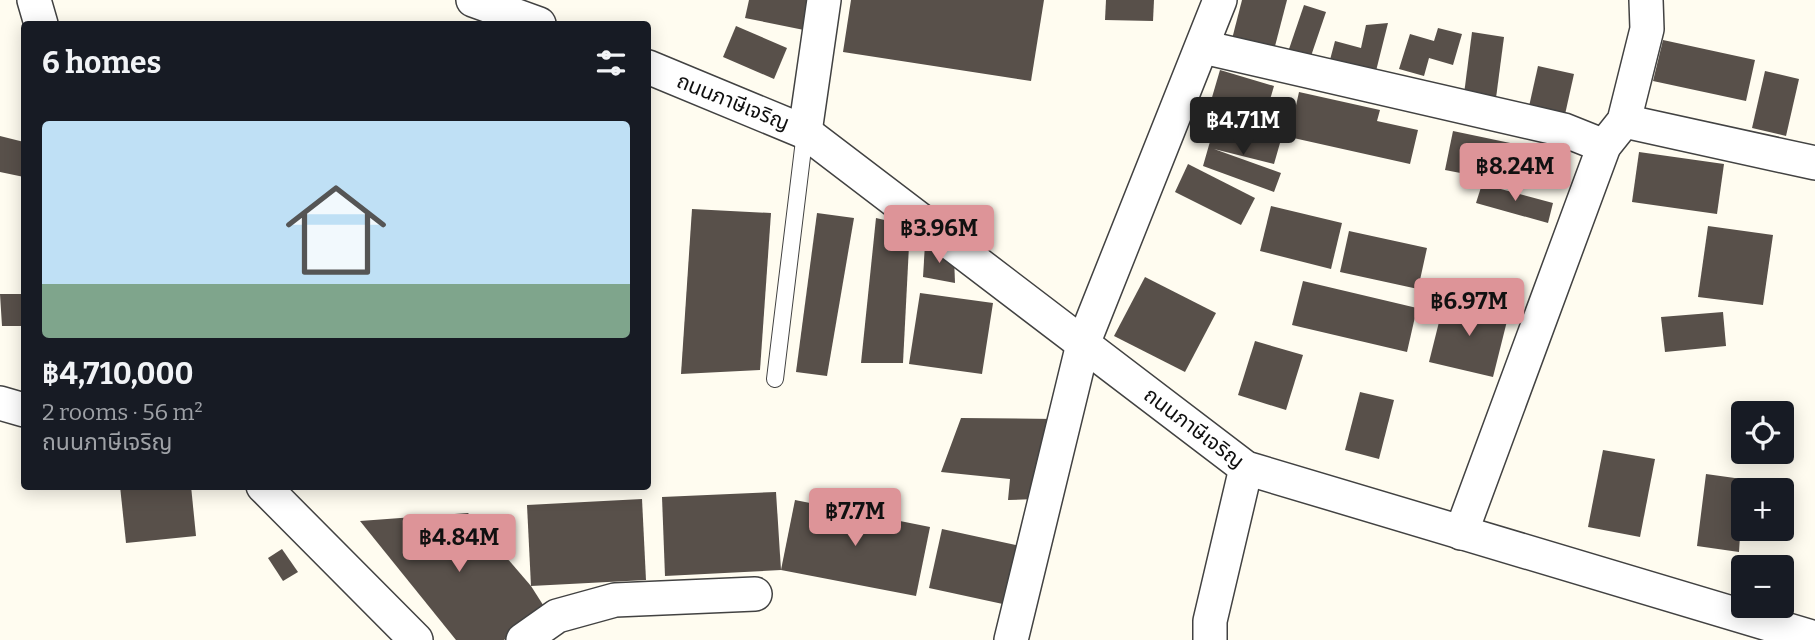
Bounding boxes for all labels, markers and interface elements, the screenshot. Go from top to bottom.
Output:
icon: filters [592,44,630,82]
text: 6 homes [42,45,161,81]
street label: ถนนภาษีเจริญ [673,68,793,136]
pin: ฿4.71M [1186,97,1300,157]
text: ฿4.71M [1206,106,1280,134]
pin: ฿8.24M [1458,144,1572,203]
text: ฿8.24M [1476,152,1554,180]
icon: home [273,167,399,293]
pin: ฿3.96M [882,205,996,265]
text: ฿3.96M [900,214,978,242]
pin: ฿6.97M [1412,278,1526,338]
text: ฿6.97M [1430,287,1508,315]
text: ฿4,710,000 [42,356,194,392]
street label: ถนนภาษีเจริญ [1139,382,1249,474]
text: 2 rooms · 56 m² [42,398,203,426]
map controls [1731,401,1794,618]
button: locate [1731,401,1794,464]
text: ถนนภาษีเจริญ [42,428,172,456]
button: + [1731,478,1794,541]
pin: ฿7.7M [806,489,904,548]
text: ฿7.7M [825,497,885,525]
pin: ฿4.84M [402,514,516,574]
text: ฿4.84M [419,523,499,551]
button: − [1731,555,1794,618]

